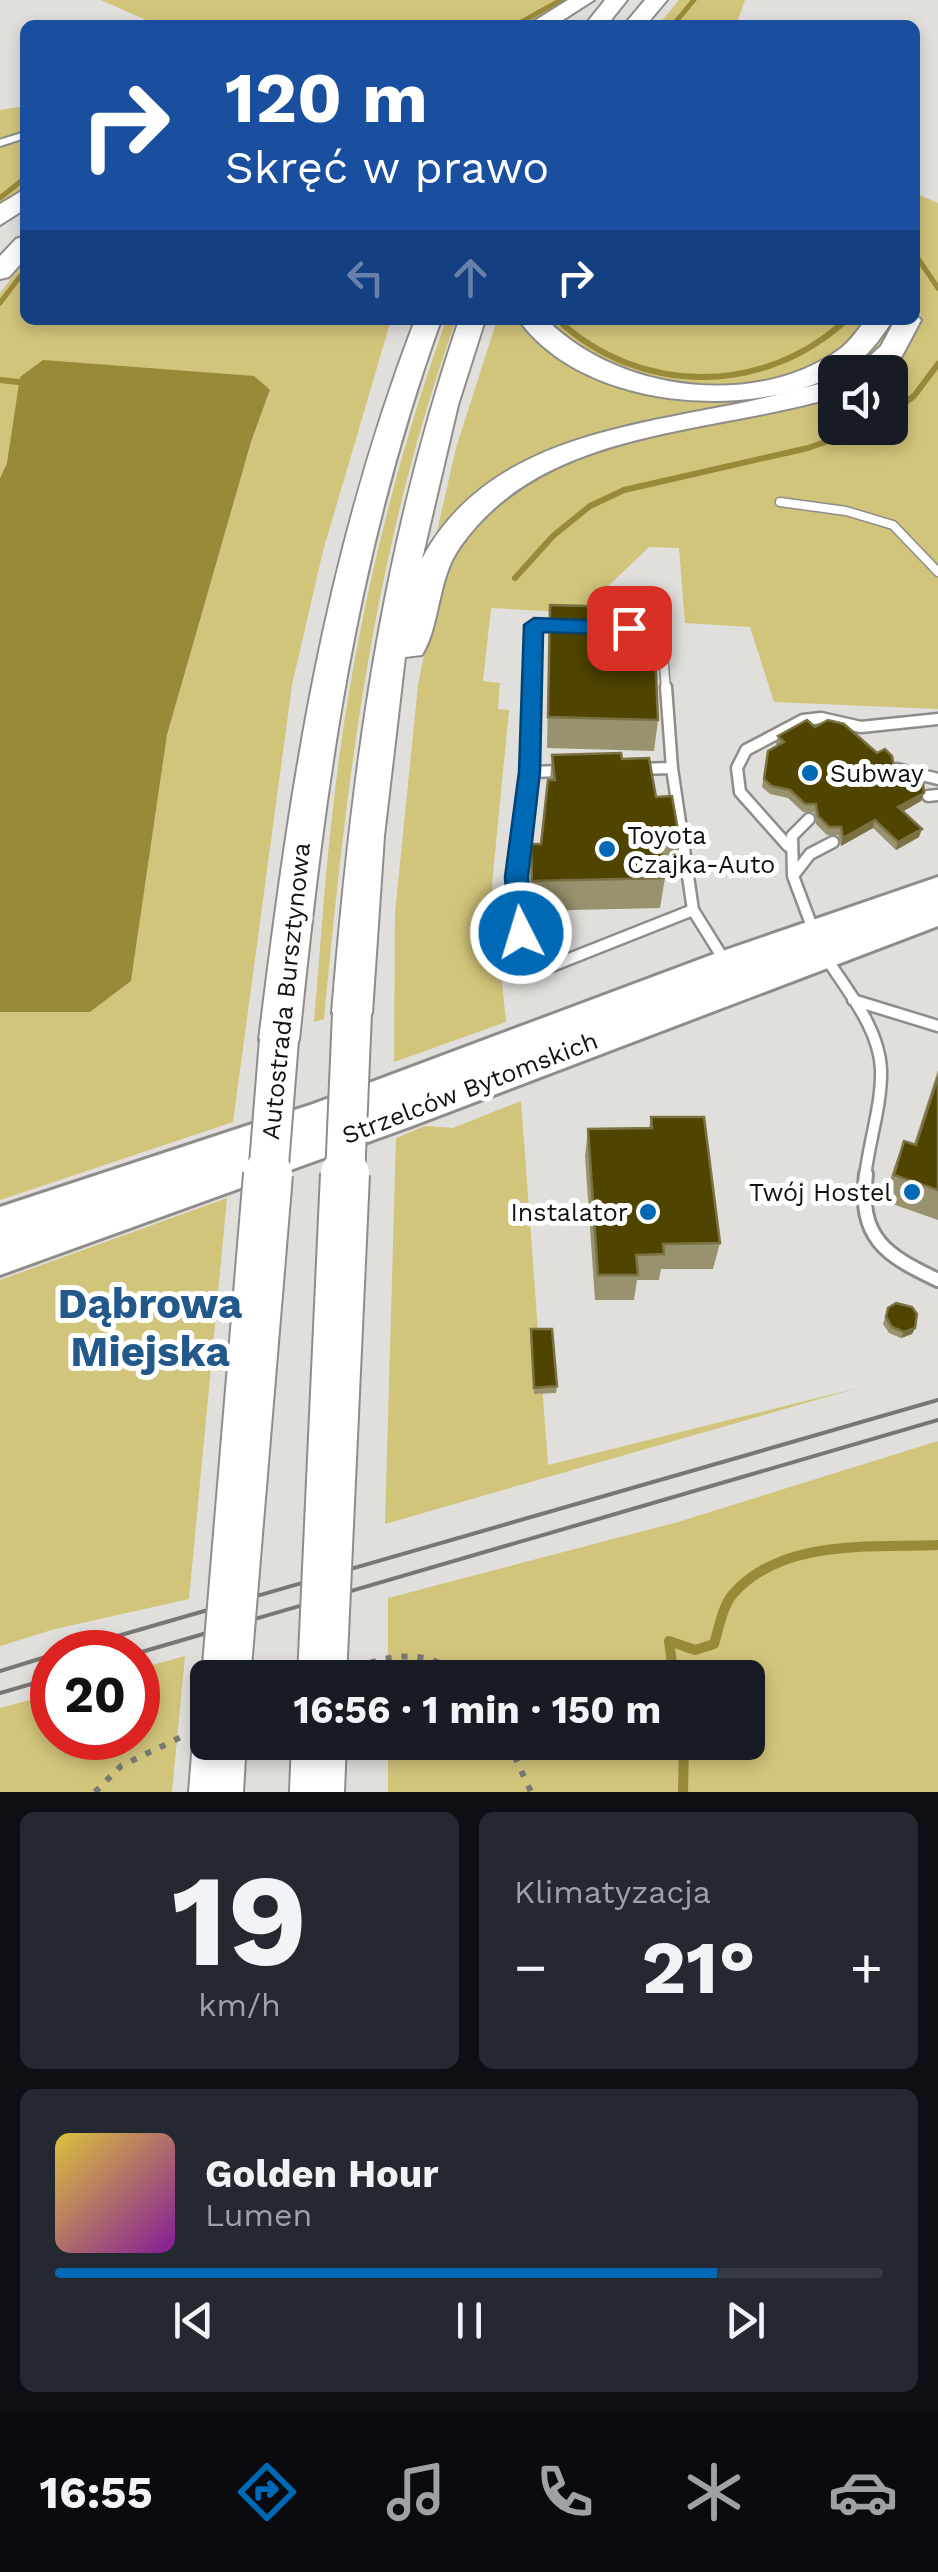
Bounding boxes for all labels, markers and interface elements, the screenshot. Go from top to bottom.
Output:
text: 120 m [225,57,428,139]
icon: right [60,60,190,190]
text: Skręć w prawo [225,141,549,194]
icon: left [338,250,393,305]
icon: ahead [443,250,498,305]
icon: right [548,250,603,305]
map controls [818,355,908,445]
button: sound [818,355,908,445]
pin [587,586,672,671]
icon: arrive [602,601,657,656]
place label: Subway [830,759,924,788]
marker: Subway [799,762,821,784]
place label: Toyota Czajka-Auto [627,821,775,879]
marker: Toyota Czajka-Auto [596,838,618,860]
street label: Autostrada Bursztynowa [256,841,316,1141]
position arrow [469,881,573,985]
street label: Strzelców Bytomskich [338,1026,602,1150]
place label: Twój Hostel [749,1178,892,1207]
marker: Twój Hostel [901,1181,923,1203]
place label: Instalator [510,1198,628,1227]
marker: Instalator [637,1201,659,1223]
district label: Dąbrowa Miejska [58,1279,243,1376]
speed limit sign: 20 [30,1630,160,1760]
text: 16:56 · 1 min · 150 m [294,1688,661,1732]
text: 19 [171,1844,308,1997]
text: Klimatyzacja [514,1873,711,1911]
text: 21° [641,1923,756,2011]
text: − [514,1935,547,1999]
text: + [850,1935,883,1999]
text: km/h [198,1986,281,2024]
text: Golden Hour [205,2152,439,2196]
text: Lumen [205,2196,312,2234]
icon: previous [166,2293,221,2348]
icon: pause [442,2293,497,2348]
icon: next [718,2293,773,2348]
icon: directions [232,2457,302,2527]
icon: music [381,2457,451,2527]
icon: phone [530,2457,600,2527]
icon: climate [679,2457,749,2527]
icon: car [828,2457,898,2527]
text: 16:55 [40,2466,153,2519]

